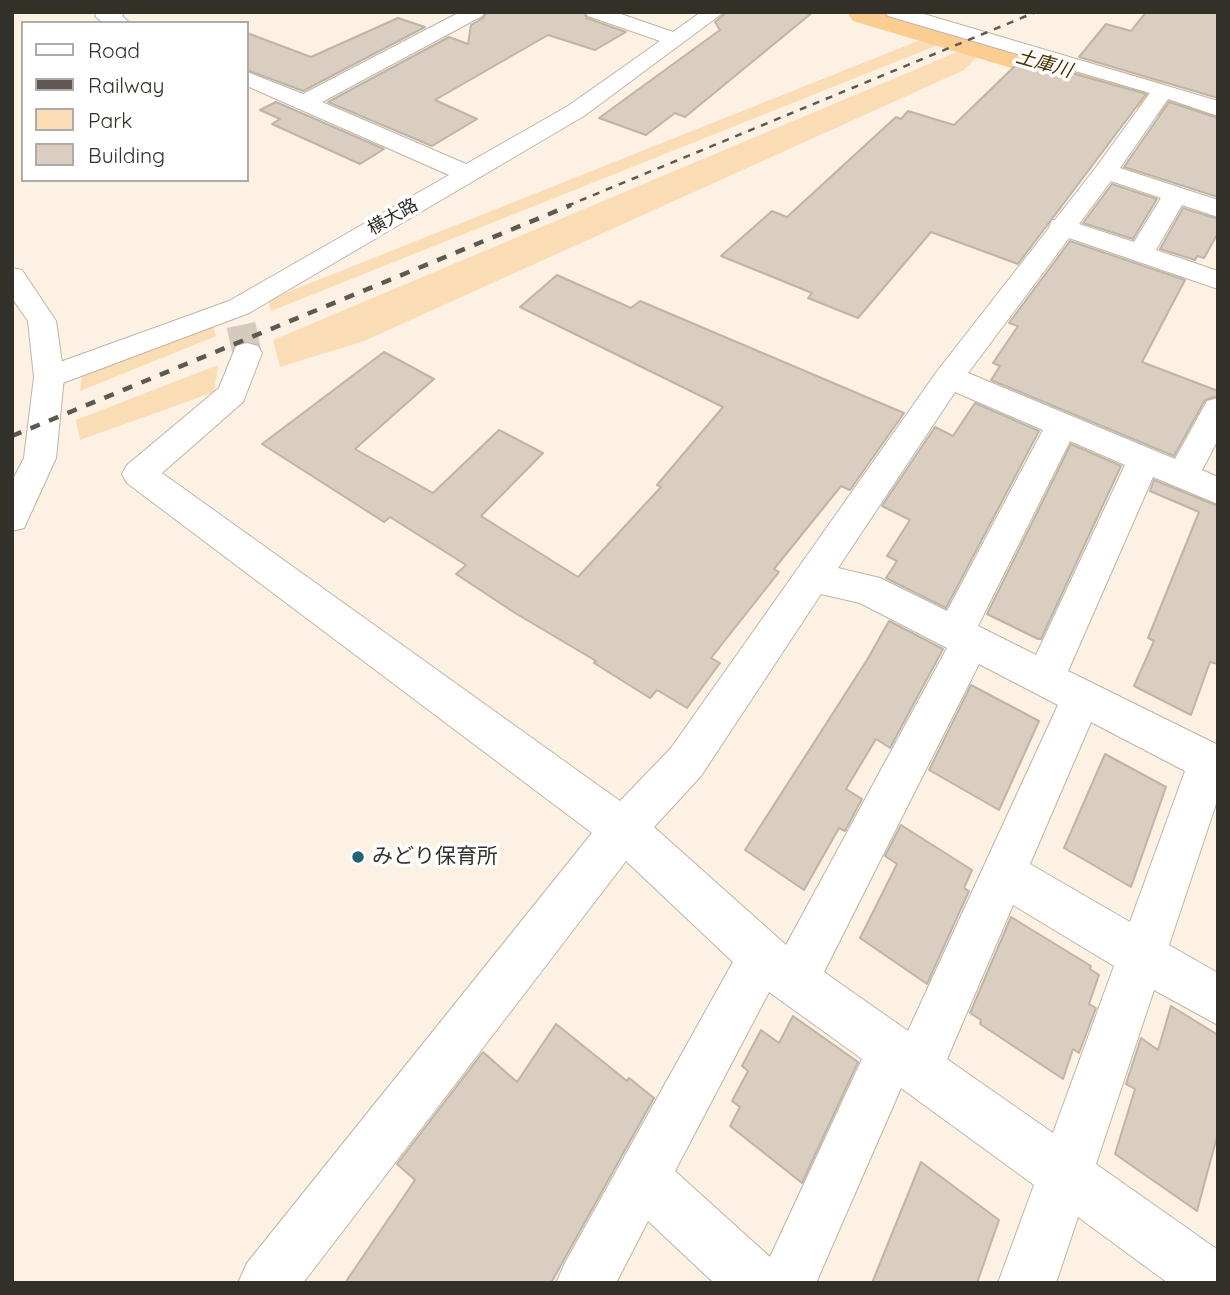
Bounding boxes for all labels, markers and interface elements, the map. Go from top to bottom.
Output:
legend [21,21,248,182]
text: Road [88,37,140,63]
water label: 土庫川 [1013,45,1075,83]
text: Railway [88,72,164,98]
text: Park [88,107,132,133]
text: Building [88,142,165,168]
street label: 横大路 [364,194,422,240]
place label: みどり保育所 [372,844,498,870]
marker: みどり保育所 [350,849,366,865]

